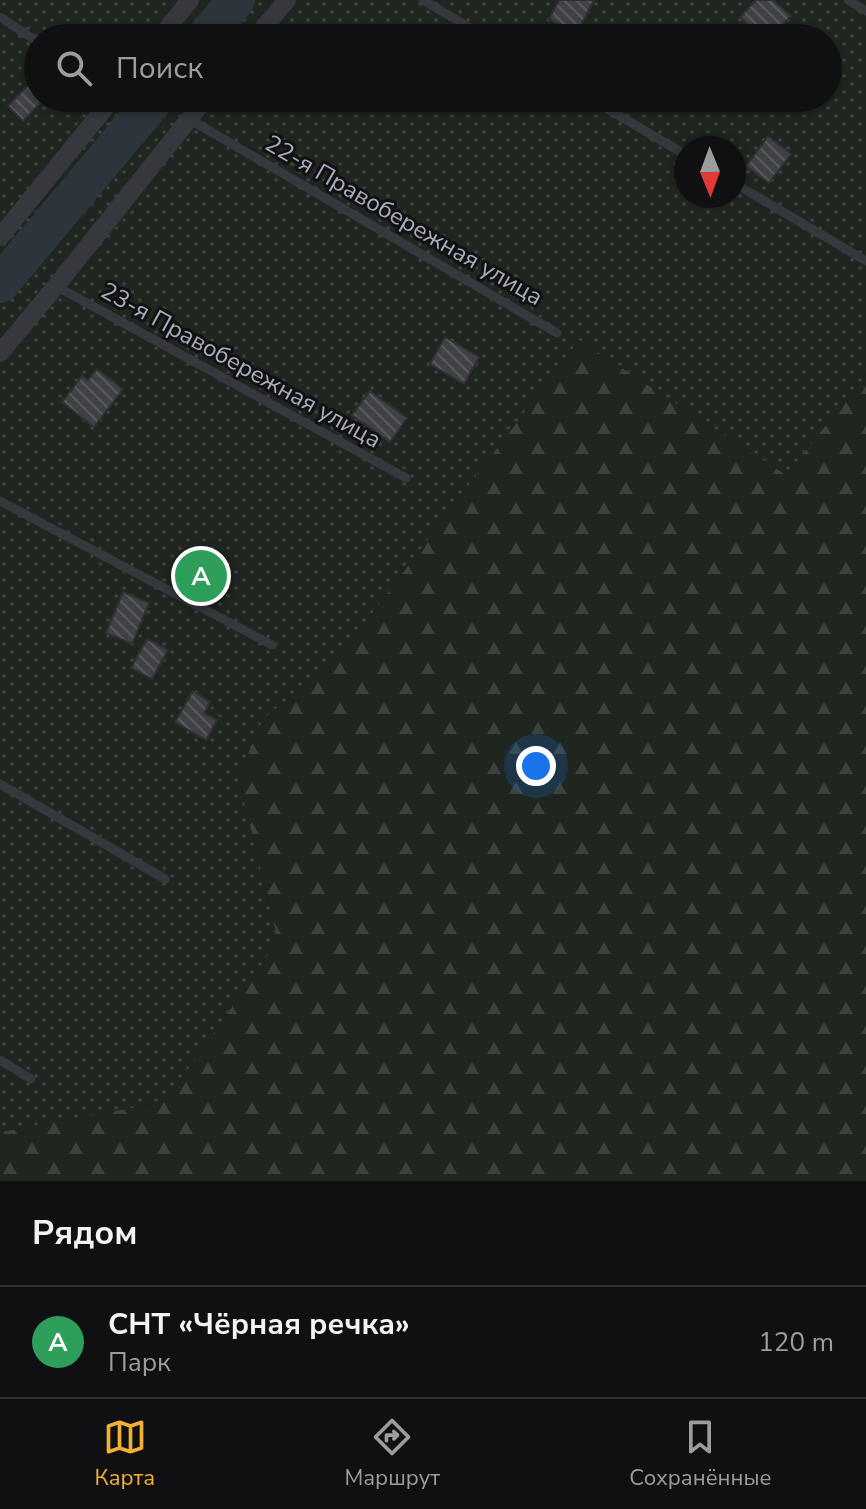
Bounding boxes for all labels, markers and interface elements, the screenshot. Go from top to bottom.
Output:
search box [24,24,842,112]
icon: search [52,46,96,90]
text: Поиск [116,48,203,89]
street label: 22-я Правобережная улица [259,127,549,313]
north arrow [674,136,746,208]
street label: 23-я Правобережная улица [95,274,387,456]
pin: A [175,546,227,606]
your location [516,746,556,786]
text: Рядом [32,1210,138,1256]
text: СНТ «Чёрная речка» [108,1304,410,1345]
text: A [48,1325,68,1360]
text: 120 m [758,1325,834,1360]
text: Парк [108,1345,171,1380]
tab: Карта [95,1415,155,1493]
tab: Маршрут [344,1415,440,1493]
tab: Сохранённые [629,1415,771,1493]

